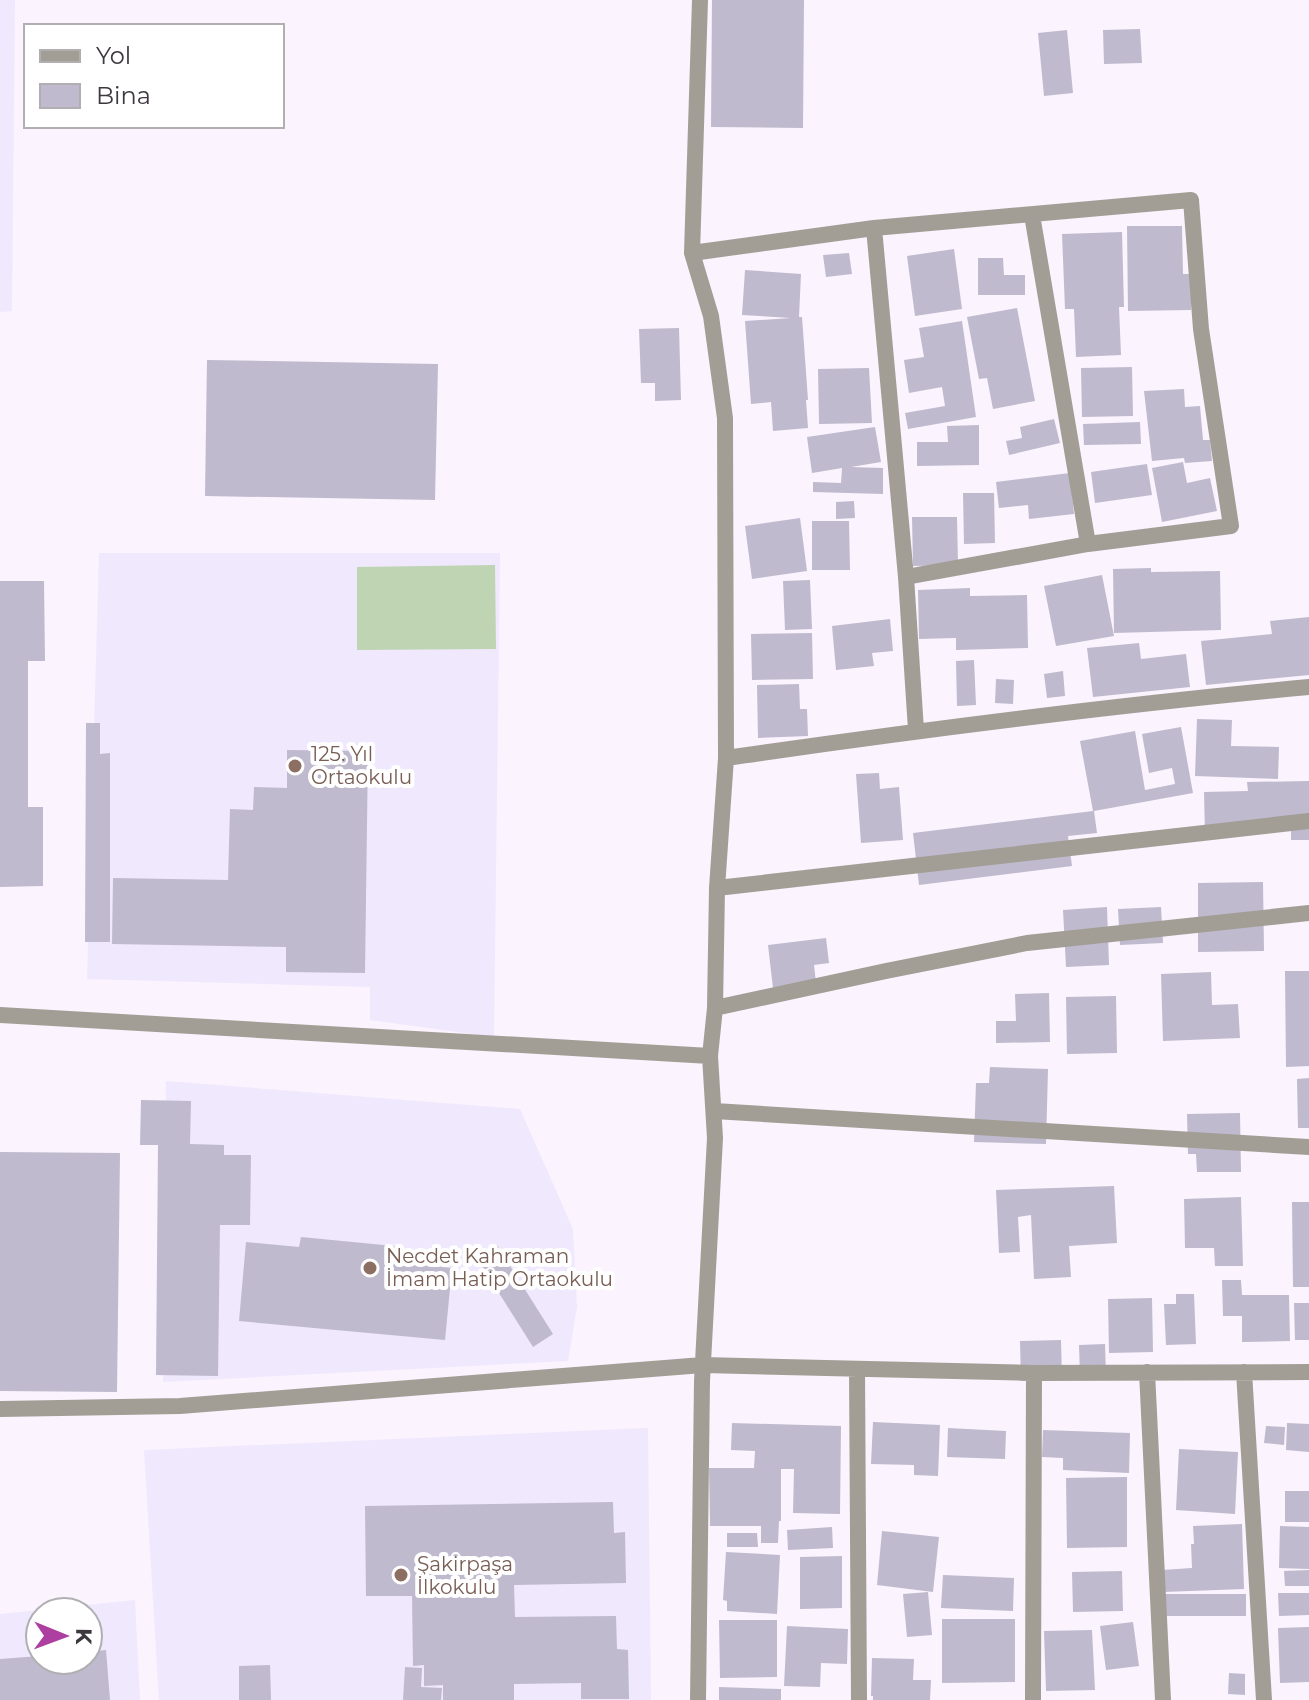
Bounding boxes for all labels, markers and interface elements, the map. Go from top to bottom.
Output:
legend [24,24,284,128]
text: Yol [96,41,131,70]
text: Bina [96,81,151,110]
place label: 125. Yıl Ortaokulu [311,742,412,789]
marker: 125. Yıl Ortaokulu [286,757,304,775]
place label: Necdet Kahraman İmam Hatip Ortaokulu [386,1244,613,1291]
marker: Necdet Kahraman İmam Hatip Ortaokulu [361,1259,379,1277]
place label: Şakirpaşa İlkokulu [417,1552,513,1599]
marker: Şakirpaşa İlkokulu [392,1566,410,1584]
north arrow [24,1596,104,1676]
text: K [70,1628,97,1645]

